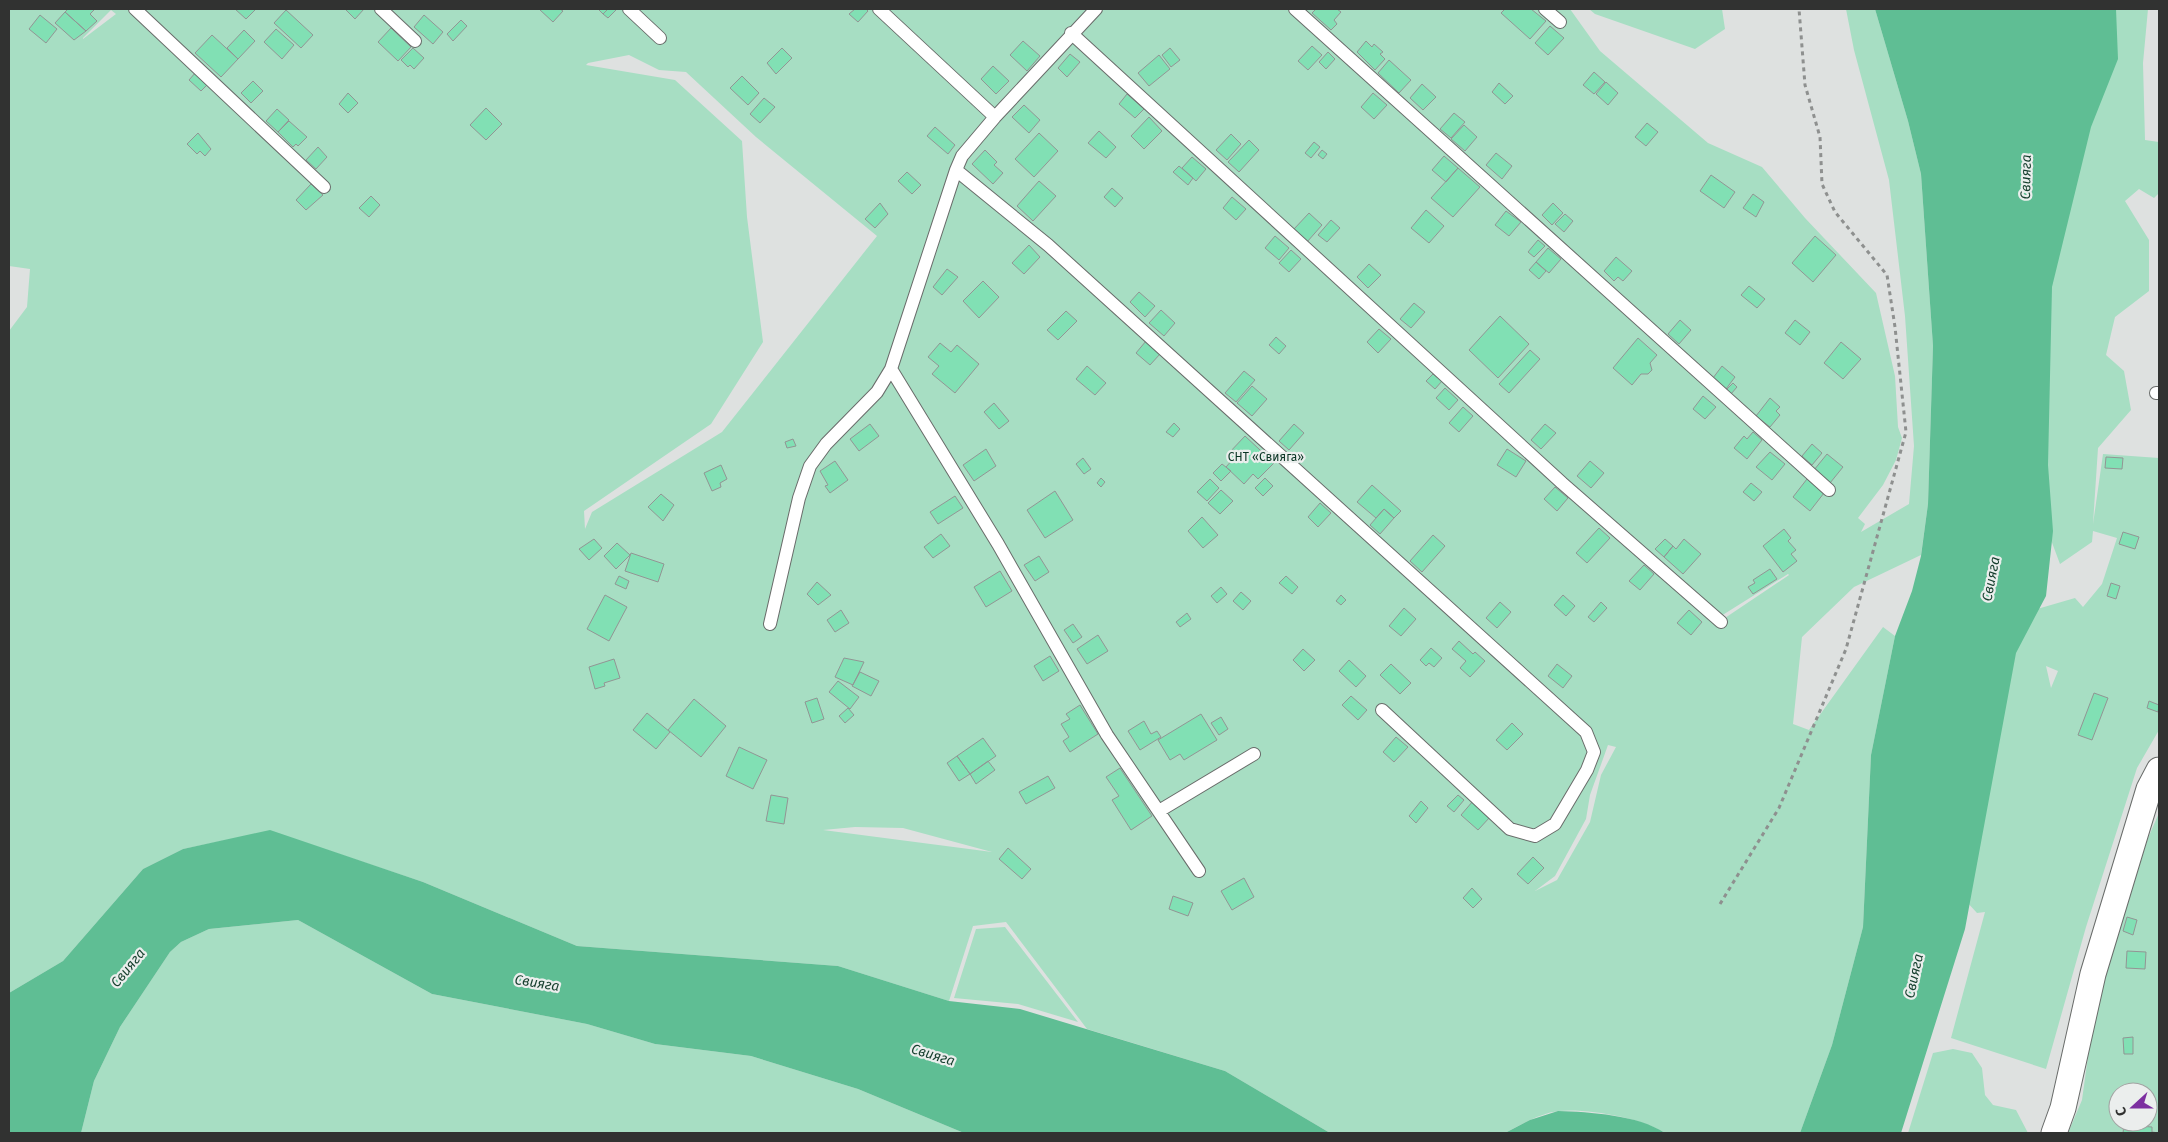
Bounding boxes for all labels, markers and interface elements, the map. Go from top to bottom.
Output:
water label: Свияга [2017,154,2035,200]
park label: СНТ «Свияга» [1228,450,1304,464]
water label: Свияга [1978,555,2004,603]
water label: Свияга [107,945,149,991]
water label: Свияга [1901,952,1927,1000]
water label: Свияга [513,971,561,995]
water label: Свияга [909,1040,957,1070]
north arrow [2108,1082,2158,1132]
text: С [2112,1105,2131,1118]

